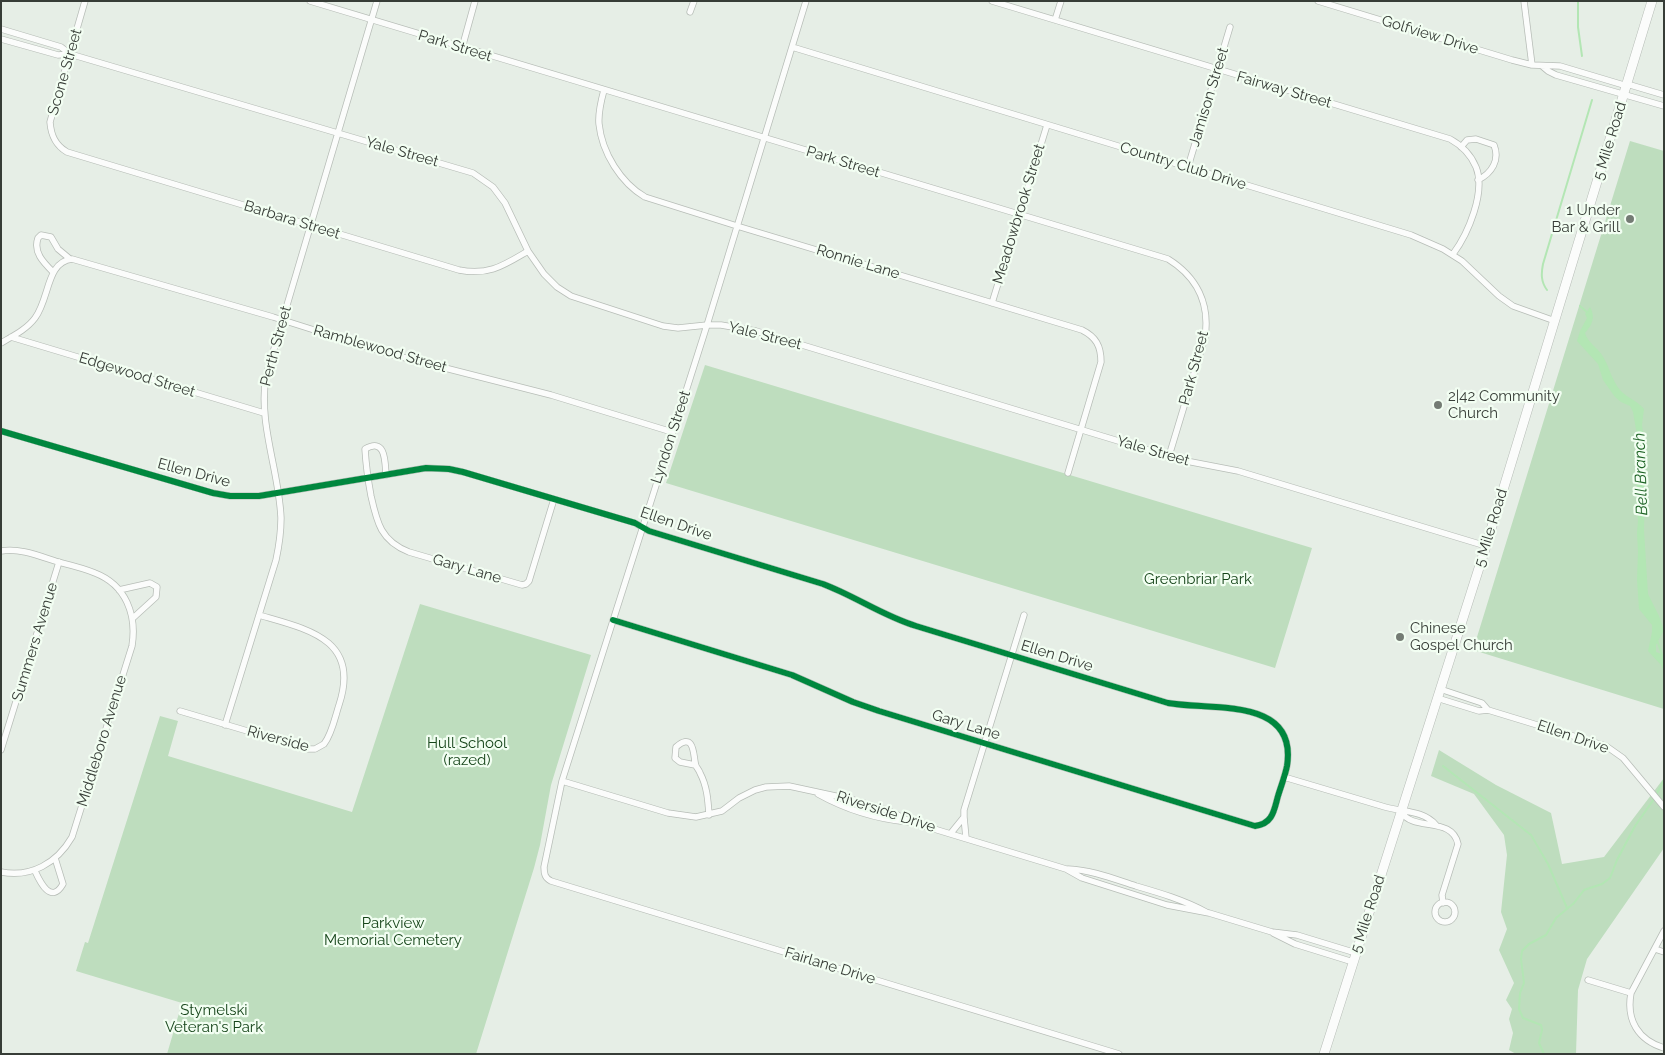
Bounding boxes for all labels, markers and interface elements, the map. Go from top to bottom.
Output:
street label: Golfview Drive [1379,12,1481,58]
street label: Park Street [416,26,494,66]
street label: Scone Street [44,27,86,117]
street label: Jamison Street [1185,45,1233,149]
street label: Fairway Street [1234,68,1334,112]
street label: 5 Mile Road [1590,100,1630,182]
street label: Yale Street [364,133,440,171]
street label: Country Club Drive [1118,138,1248,194]
street label: Park Street [804,142,882,182]
street label: Meadowbrook Street [989,142,1049,286]
street label: Barbara Street [242,197,342,243]
place label: 1 Under Bar & Grill [1551,201,1620,236]
marker: 1 Under Bar & Grill [1624,213,1636,225]
street label: Ronnie Lane [814,241,902,283]
street label: Perth Street [257,304,295,388]
street label: Yale Street [726,318,804,354]
street label: Ramblewood Street [311,321,449,377]
street label: Park Street [1175,329,1213,407]
street label: Edgewood Street [77,349,197,401]
place label: 2|42 Community Church [1448,387,1560,422]
street label: Lyndon Street [647,388,695,486]
marker: 2|42 Community Church [1432,399,1444,411]
street label: Yale Street [1115,432,1191,470]
water label: Bell Branch [1630,432,1652,516]
street label: Ellen Drive [156,455,232,491]
street label: 5 Mile Road [1471,487,1511,569]
street label: Ellen Drive [638,503,714,545]
street label: Gary Lane [431,551,503,587]
park label: Greenbriar Park [1144,570,1252,588]
street label: Summers Avenue [8,580,62,704]
place label: Chinese Gospel Church [1410,619,1513,654]
marker: Chinese Gospel Church [1394,631,1406,643]
street label: Ellen Drive [1019,637,1095,675]
street label: Middleboro Avenue [73,673,131,809]
street label: Gary Lane [930,706,1002,744]
street label: Ellen Drive [1535,716,1611,758]
street label: Riverside [245,722,311,756]
park label: Hull School (razed) [427,734,507,769]
street label: Riverside Drive [834,788,938,836]
street label: 5 Mile Road [1347,873,1389,955]
park label: Parkview Memorial Cemetery [324,914,462,949]
street label: Fairlane Drive [782,944,878,988]
park label: Stymelski Veteran's Park [165,1001,263,1036]

